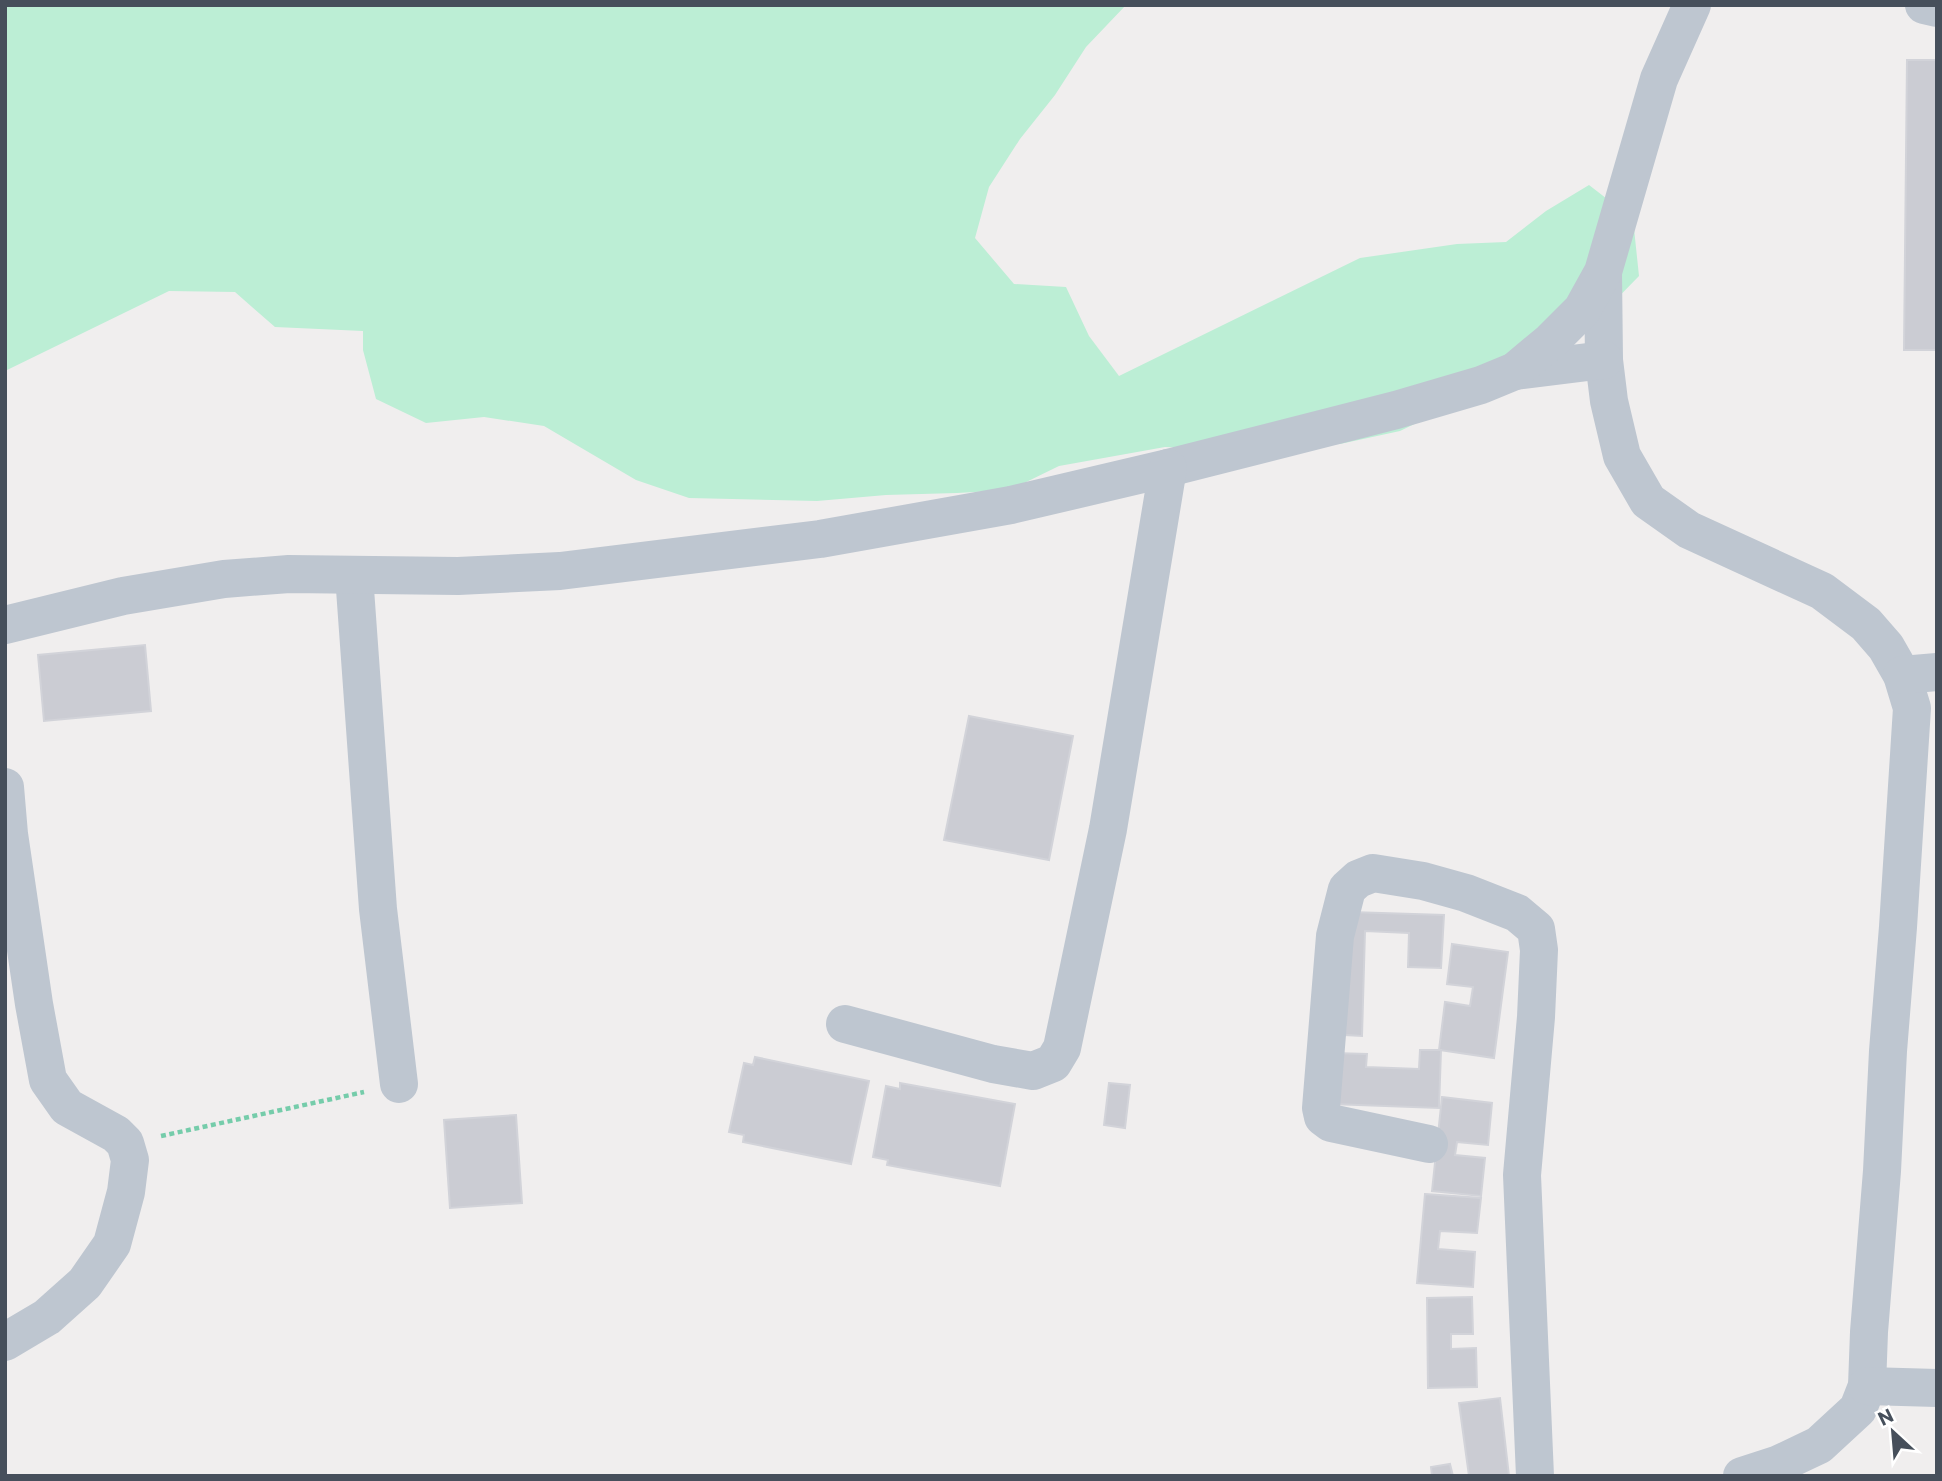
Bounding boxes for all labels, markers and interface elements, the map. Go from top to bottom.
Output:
north arrow [1858,1397,1928,1467]
text: N [1874,1403,1897,1430]

